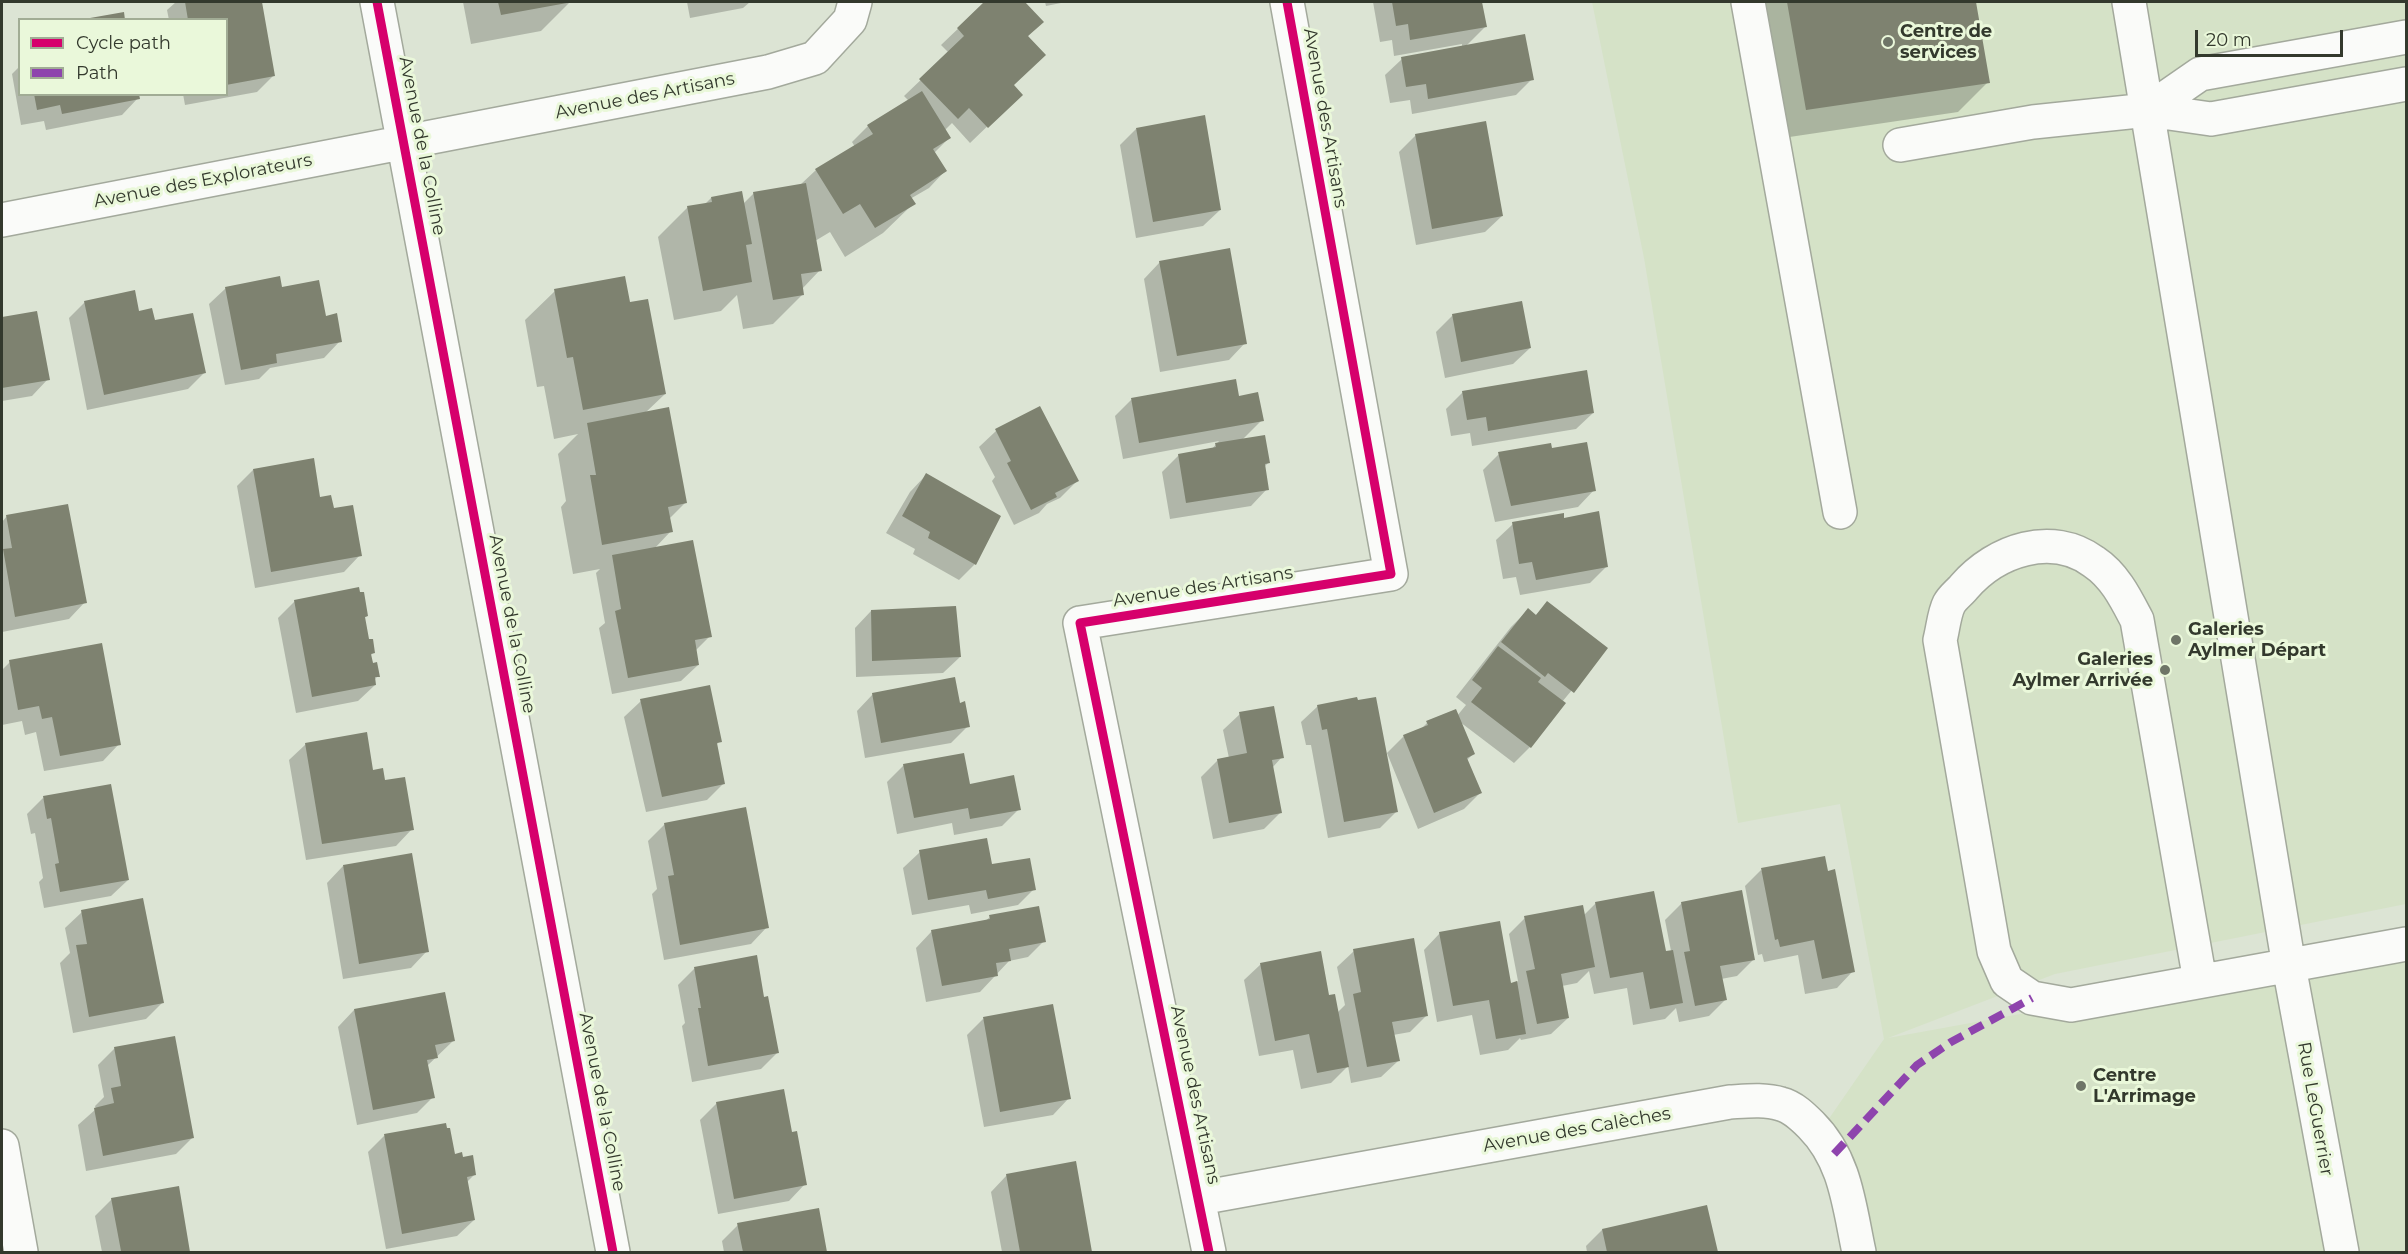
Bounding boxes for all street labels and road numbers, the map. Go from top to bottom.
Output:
street label: Avenue des Artisans [1299,26,1351,210]
street label: Avenue de la Colline [394,55,450,237]
street label: Avenue des Artisans [554,68,736,124]
street label: Avenue des Explorateurs [92,149,314,213]
street label: Avenue de la Colline [484,533,540,715]
street label: Avenue des Artisans [1111,562,1295,612]
street label: Avenue des Artisans [1166,1004,1224,1186]
street label: Avenue de la Colline [574,1011,630,1193]
street label: Rue LeGuerrier [2293,1040,2337,1178]
street label: Avenue des Calèches [1482,1103,1672,1157]

